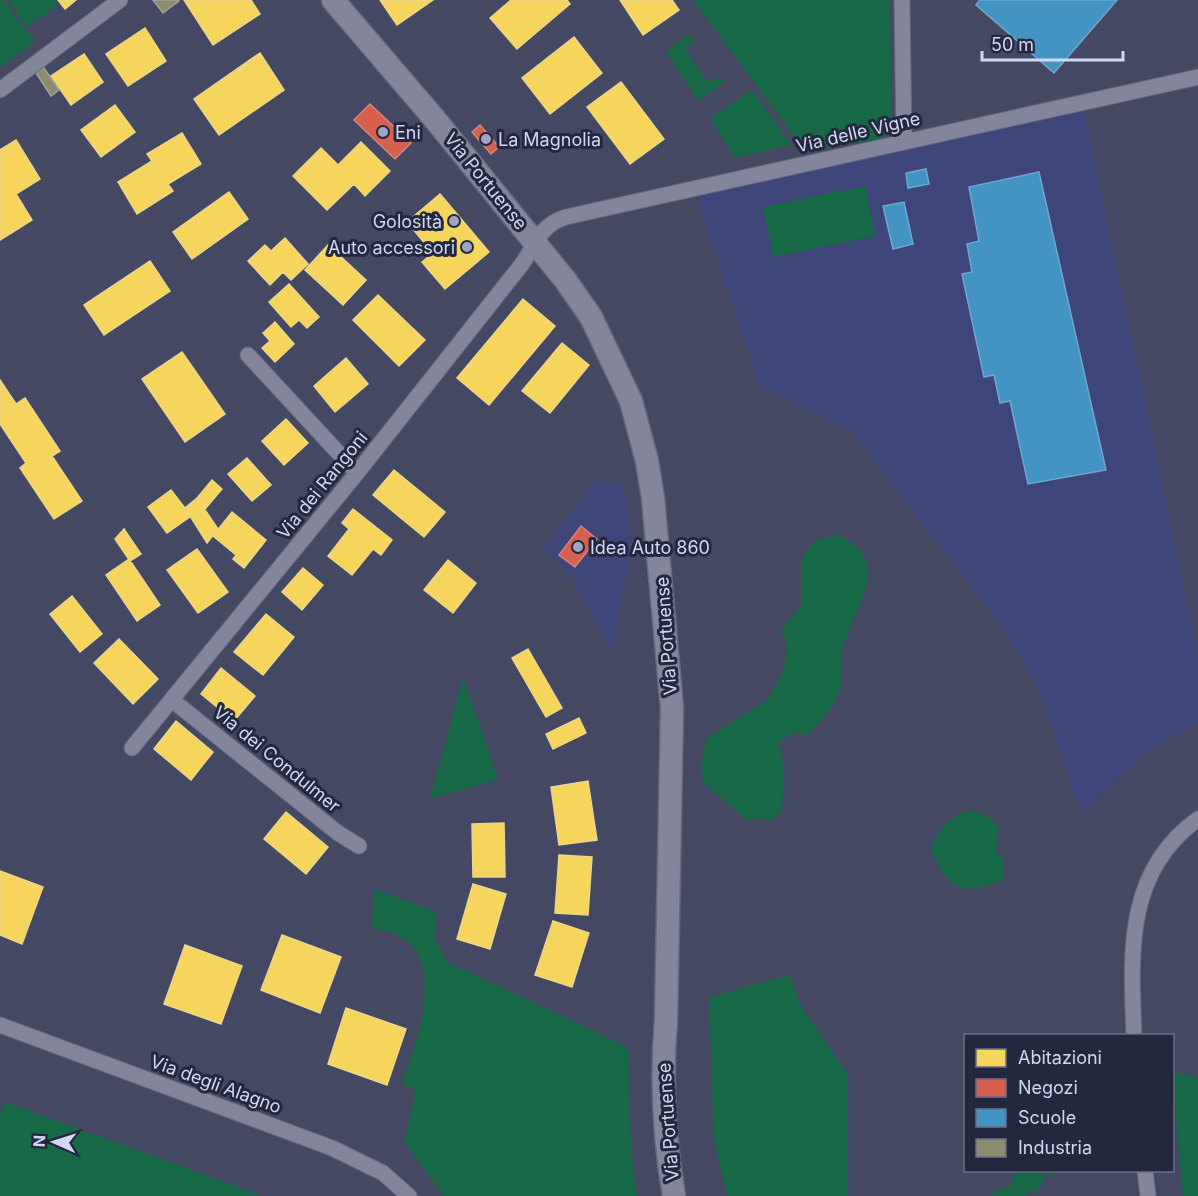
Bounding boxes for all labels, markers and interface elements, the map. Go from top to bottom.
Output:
scale bar [982,24,1123,62]
text: 50 m [991,34,1034,55]
street label: Via delle Vigne [794,108,922,156]
place label: Eni [395,122,421,143]
marker: Eni [376,125,390,139]
street label: Via Portuense [440,128,532,234]
place label: La Magnolia [498,129,601,150]
marker: La Magnolia [479,132,493,146]
place label: Golosità [373,211,442,232]
marker: Golosità [447,214,461,228]
place label: Auto accessori [328,237,455,258]
marker: Auto accessori [460,240,474,254]
street label: Via dei Rangoni [272,427,372,543]
place label: Idea Auto 860 [590,537,710,558]
marker: Idea Auto 860 [571,540,585,554]
street label: Via Portuense [651,576,681,696]
street label: Via dei Condulmer [210,702,345,817]
legend [964,1034,1174,1172]
text: Abitazioni [1018,1047,1102,1068]
street label: Via degli Alagno [148,1051,284,1117]
street label: Via Portuense [653,1062,683,1182]
text: Negozi [1018,1077,1078,1098]
text: Scuole [1018,1107,1076,1128]
north arrow [24,1112,84,1172]
text: N [29,1135,49,1148]
text: Industria [1018,1137,1092,1158]

